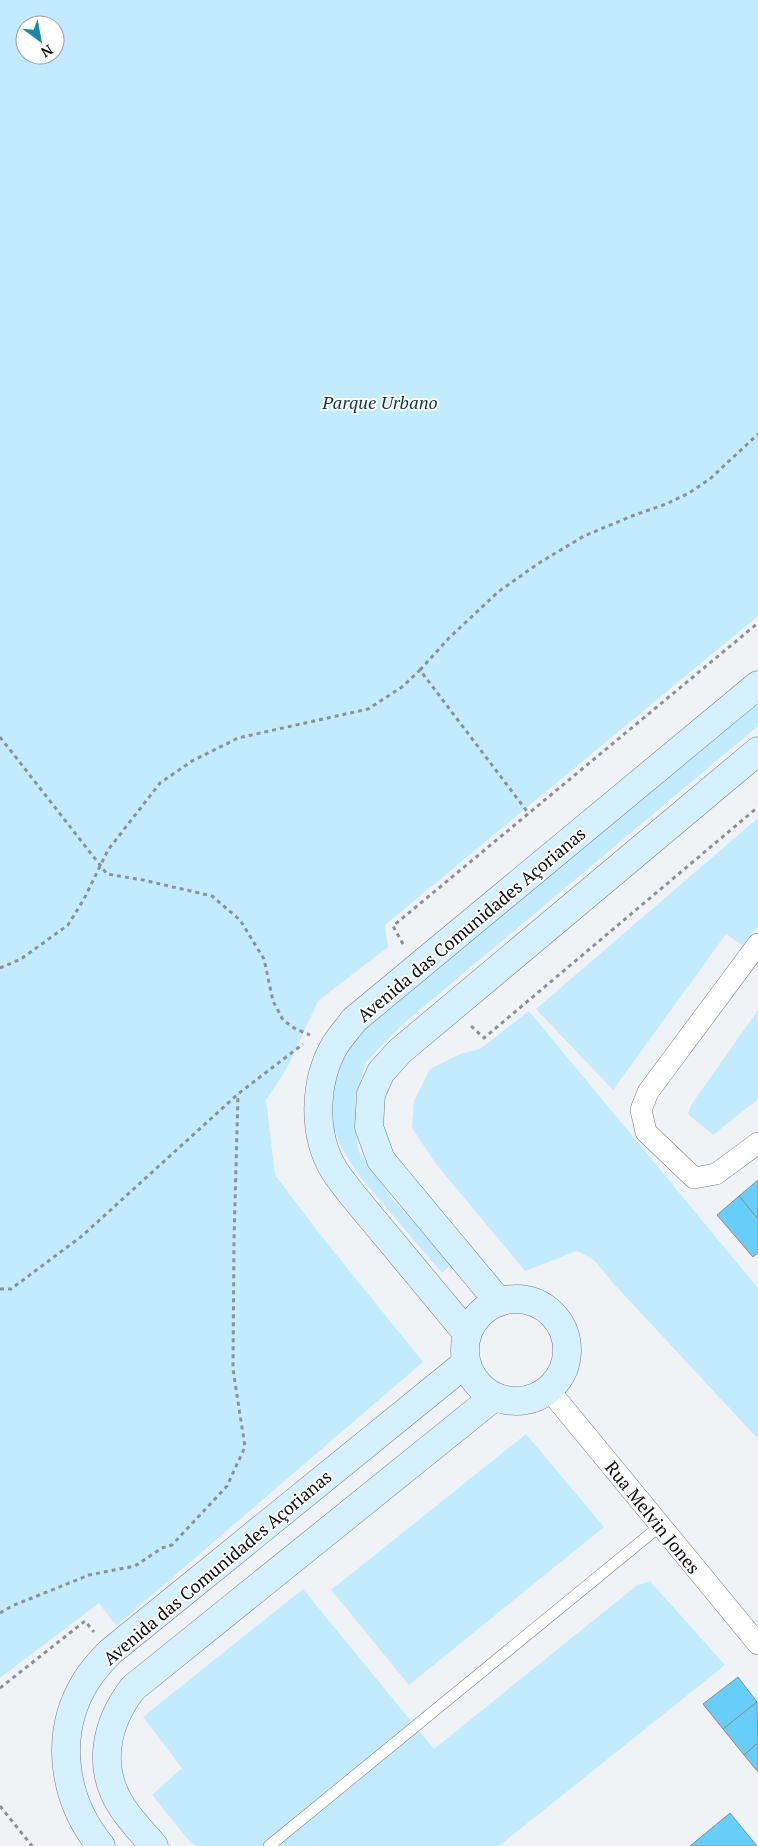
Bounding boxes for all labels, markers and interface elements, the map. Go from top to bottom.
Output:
north arrow [15,15,65,65]
text: N [37,41,57,63]
park label: Parque Urbano [321,390,438,414]
street label: Avenida das Comunidades Açorianas [352,821,590,1027]
street label: Rua Melvin Jones [600,1456,706,1578]
street label: Avenida das Comunidades Açorianas [98,1464,336,1670]

